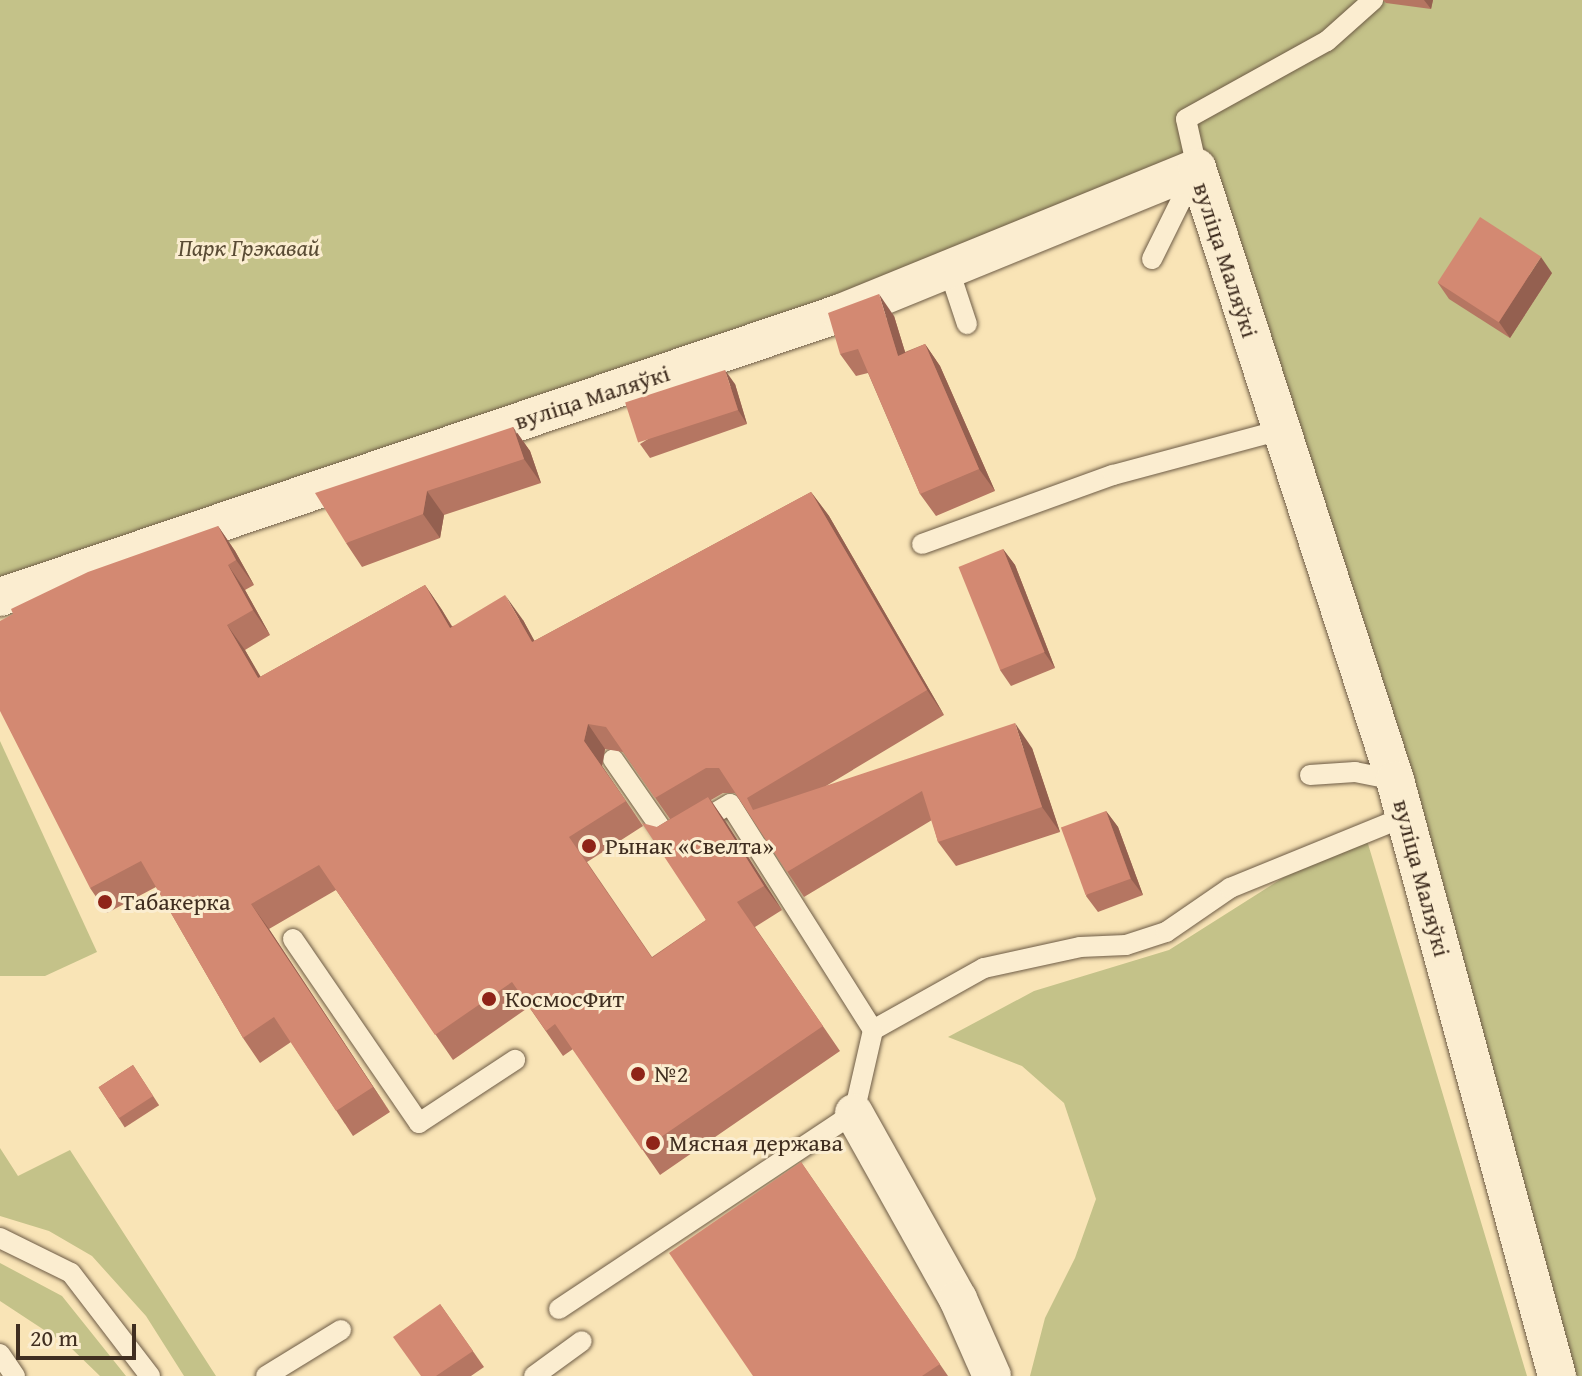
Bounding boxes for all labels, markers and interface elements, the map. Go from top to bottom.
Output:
street label: вуліца Маляўкі [1187,179,1265,341]
park label: Парк Грэкавай [178,234,320,262]
street label: вуліца Маляўкі [511,358,673,436]
street label: вуліца Маляўкі [1387,796,1457,960]
place label: Рынак «Свелта» [605,832,774,860]
marker: Рынак «Свелта» [580,837,598,855]
place label: Табакерка [121,888,230,916]
marker: Табакерка [96,893,114,911]
place label: КосмосФит [505,985,624,1013]
marker: КосмосФит [480,990,498,1008]
place label: №2 [654,1060,688,1088]
marker: №2 [629,1065,647,1083]
place label: Мясная держава [669,1129,843,1157]
marker: Мясная держава [644,1134,662,1152]
scale bar [20,1308,140,1358]
text: 20 m [30,1320,78,1355]

